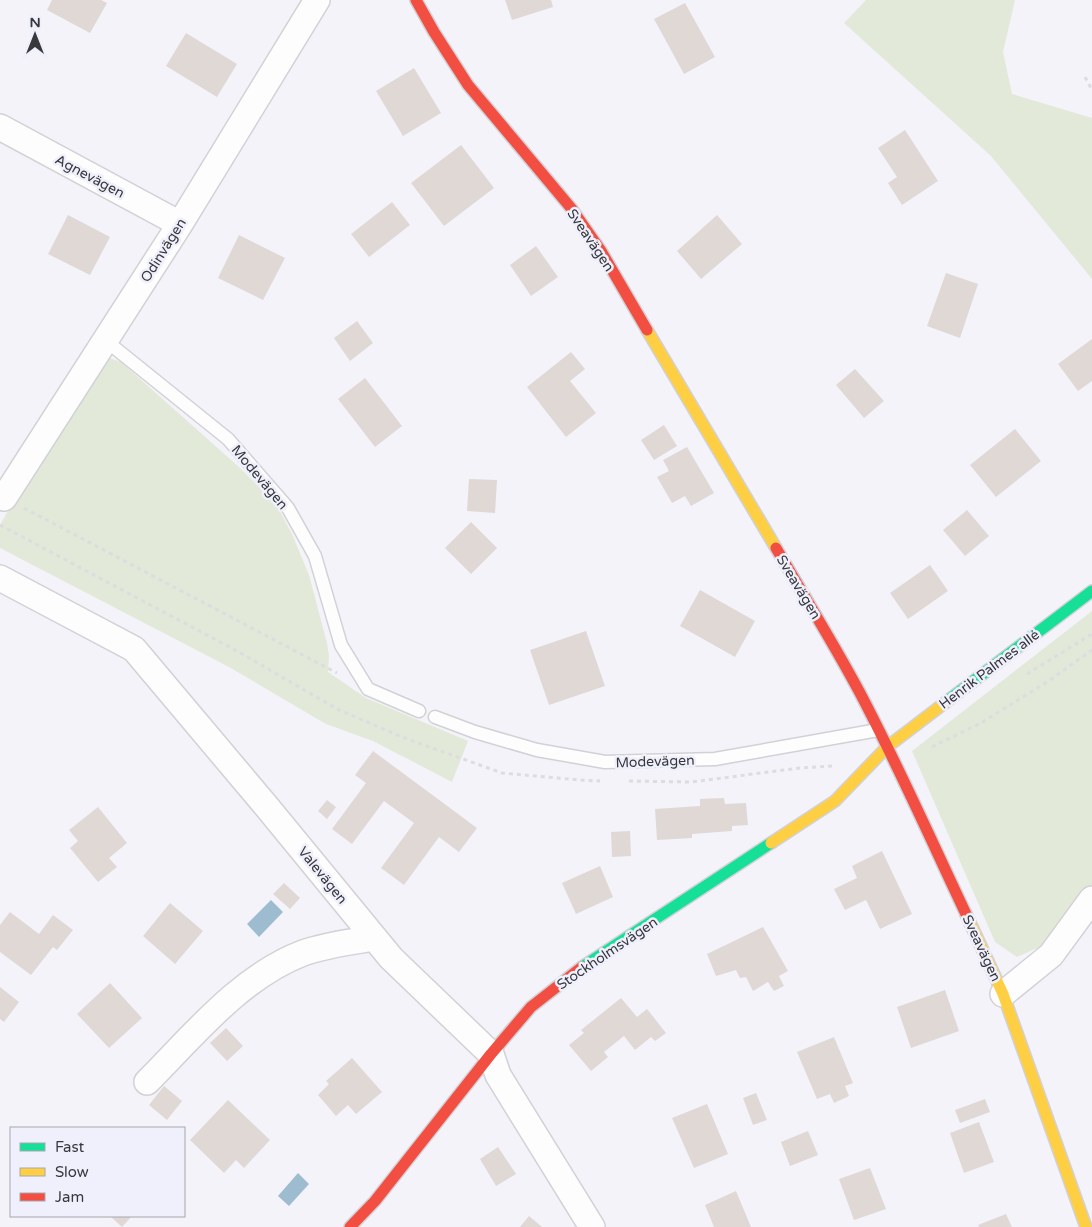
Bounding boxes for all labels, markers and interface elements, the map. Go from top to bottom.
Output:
north arrow [10,10,60,60]
text: N [29,14,41,31]
street label: Agnevägen [52,151,127,202]
street label: Sveavägen [564,206,618,275]
street label: Odinvägen [137,215,190,285]
street label: Modevägen [228,442,292,513]
street label: Sveavägen [773,552,824,622]
street label: Henrik Palmes allé [936,626,1043,713]
street label: Modevägen [615,752,695,771]
street label: Valevägen [294,843,351,907]
street label: Sveavägen [959,912,1004,984]
street label: Stockholmsvägen [554,913,661,993]
legend [10,1127,185,1217]
text: Fast [55,1138,85,1156]
text: Slow [55,1163,89,1181]
text: Jam [55,1188,84,1206]

